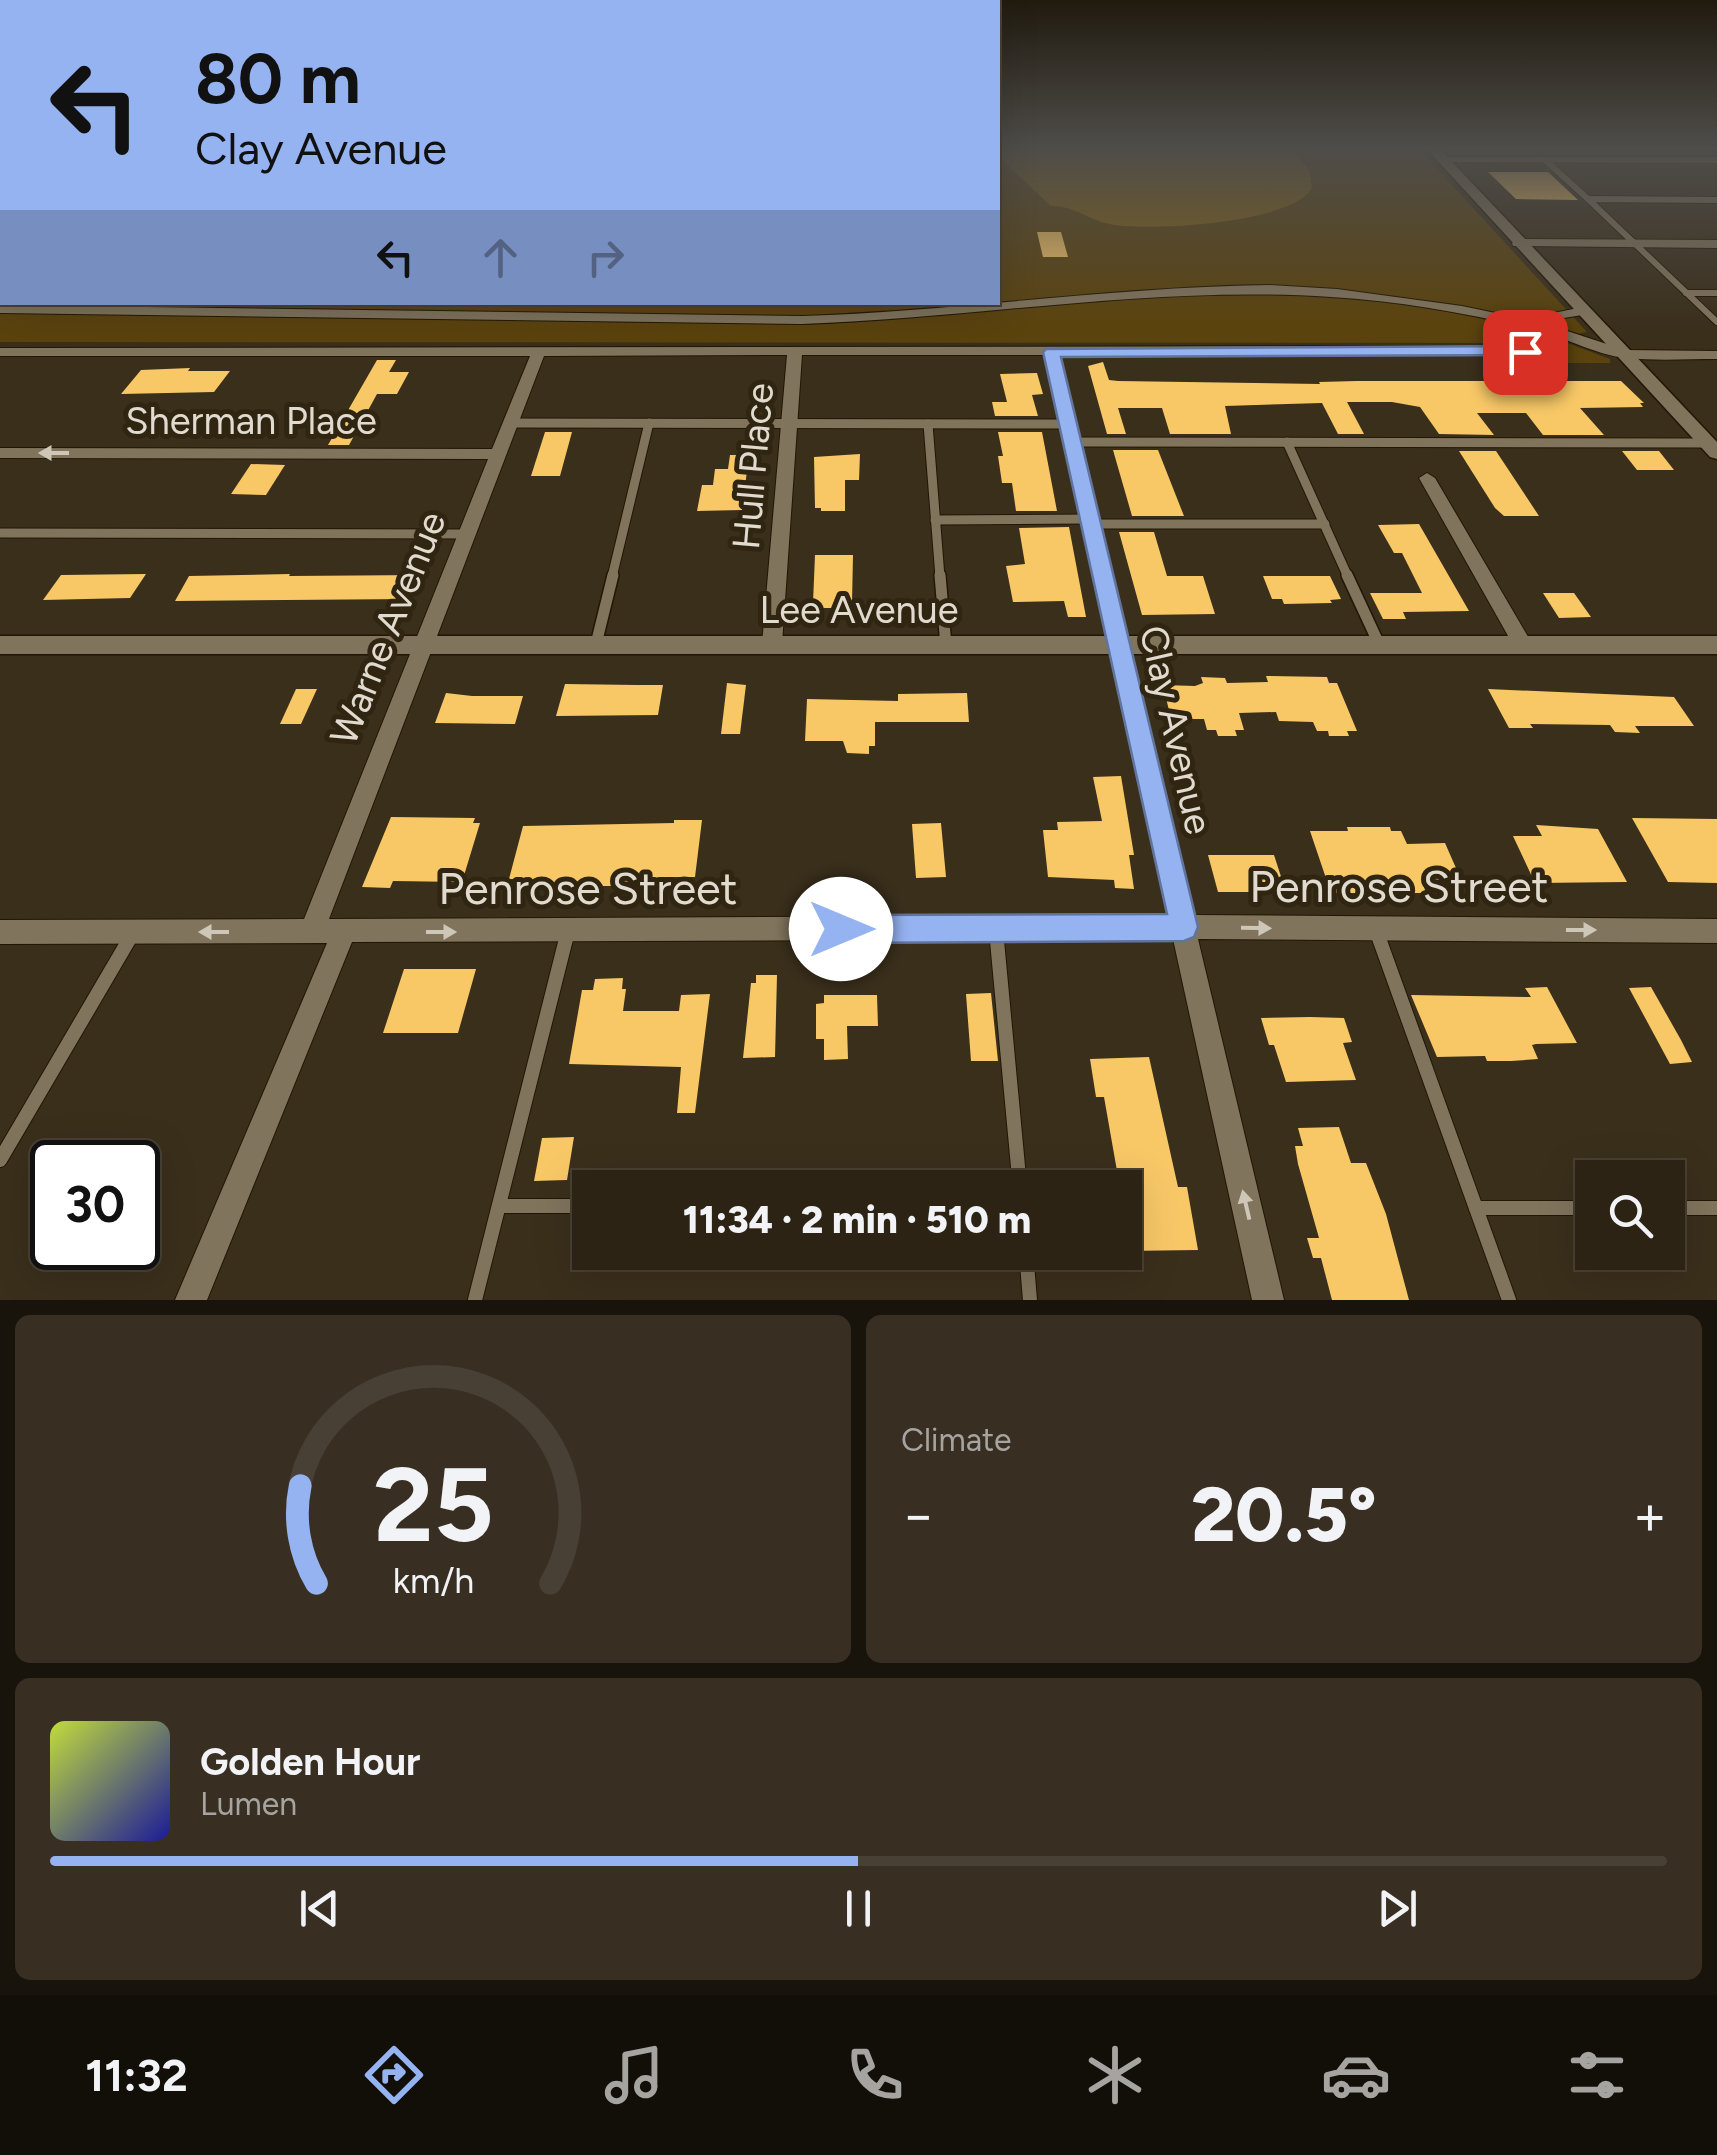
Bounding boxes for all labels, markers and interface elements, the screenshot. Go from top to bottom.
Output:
text: 80 m [195,36,361,121]
icon: left [30,40,160,170]
text: Clay Avenue [195,121,447,175]
icon: left [368,230,423,285]
icon: ahead [473,230,528,285]
icon: right [578,230,633,285]
pin [1483,310,1568,395]
icon: arrive [1498,325,1553,380]
street label: Hull Place [723,381,783,551]
street label: Sherman Place [125,398,377,444]
one-way arrow [37,445,69,461]
street label: Warne Avenue [320,505,456,751]
street label: Lee Avenue [759,587,959,633]
street label: Clay Avenue [1130,621,1222,839]
street label: Penrose Street [1249,859,1549,913]
street label: Penrose Street [438,861,738,915]
position arrow [789,877,893,981]
one-way arrow [1241,920,1273,936]
one-way arrow [1566,922,1598,938]
one-way arrow [426,923,458,939]
one-way arrow [197,924,229,940]
speed limit sign: 30 [30,1140,160,1270]
map controls [1575,1160,1685,1270]
button: search [1575,1160,1685,1270]
one-way arrow [1238,1189,1253,1220]
text: 11:34 · 2 min · 510 m [683,1197,1031,1243]
text: Climate [901,1421,1012,1459]
text: 25 [373,1442,493,1567]
text: 20.5° [1191,1470,1377,1560]
text: − [901,1482,935,1548]
text: + [1633,1482,1667,1548]
text: km/h [392,1559,474,1602]
text: Golden Hour [200,1739,421,1785]
text: Lumen [200,1785,297,1823]
icon: previous [292,1881,347,1936]
icon: pause [831,1881,886,1936]
icon: next [1370,1881,1425,1936]
icon: directions [359,2040,429,2110]
icon: music [599,2040,669,2110]
icon: phone [840,2040,910,2110]
icon: climate [1080,2040,1150,2110]
icon: car [1321,2040,1391,2110]
icon: filters [1562,2040,1632,2110]
text: 11:32 [85,2048,188,2102]

